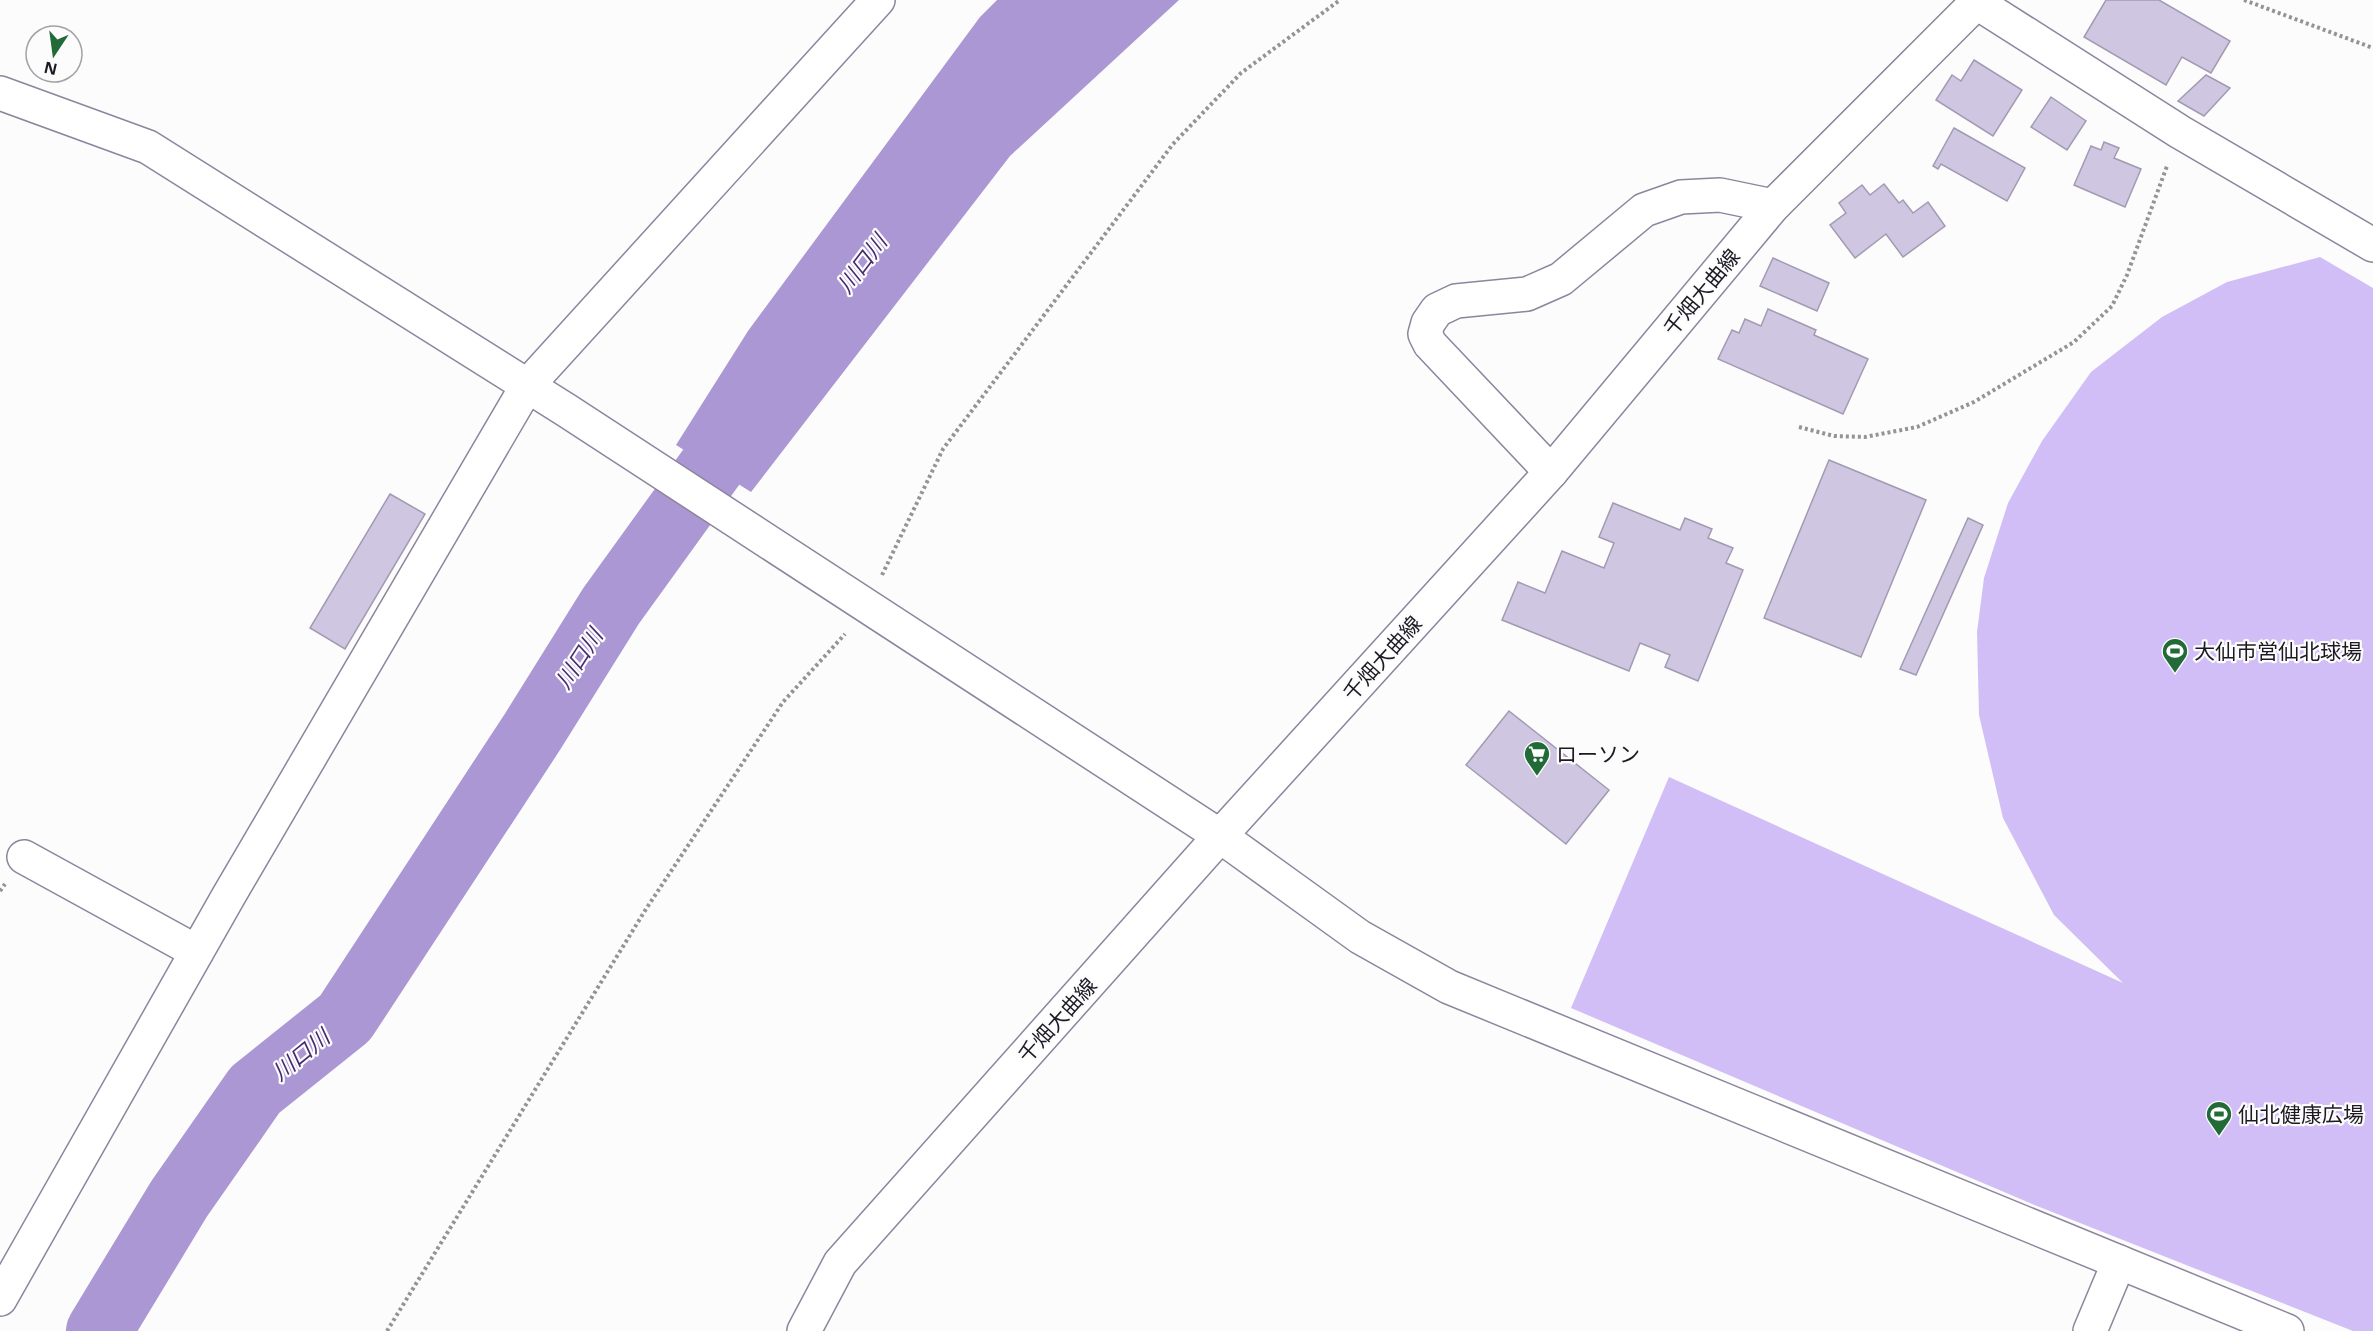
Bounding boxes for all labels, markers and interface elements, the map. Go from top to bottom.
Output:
north arrow [24,24,84,84]
text: N [42,56,59,81]
water label: 川口川 [829,226,894,298]
street label: 千畑大曲線 [1657,243,1745,341]
street label: 千畑大曲線 [1336,610,1428,706]
water label: 川口川 [547,620,610,694]
sports icon: 大仙市営仙北球場 [2160,636,2190,674]
place label: 大仙市営仙北球場 [2194,637,2362,665]
supermarket icon: ローソン [1522,739,1552,777]
place label: ローソン [1556,740,1640,768]
street label: 千畑大曲線 [1011,972,1103,1068]
water label: 川口川 [265,1020,337,1086]
sports icon: 仙北健康広場 [2204,1099,2234,1137]
place label: 仙北健康広場 [2238,1100,2364,1128]

